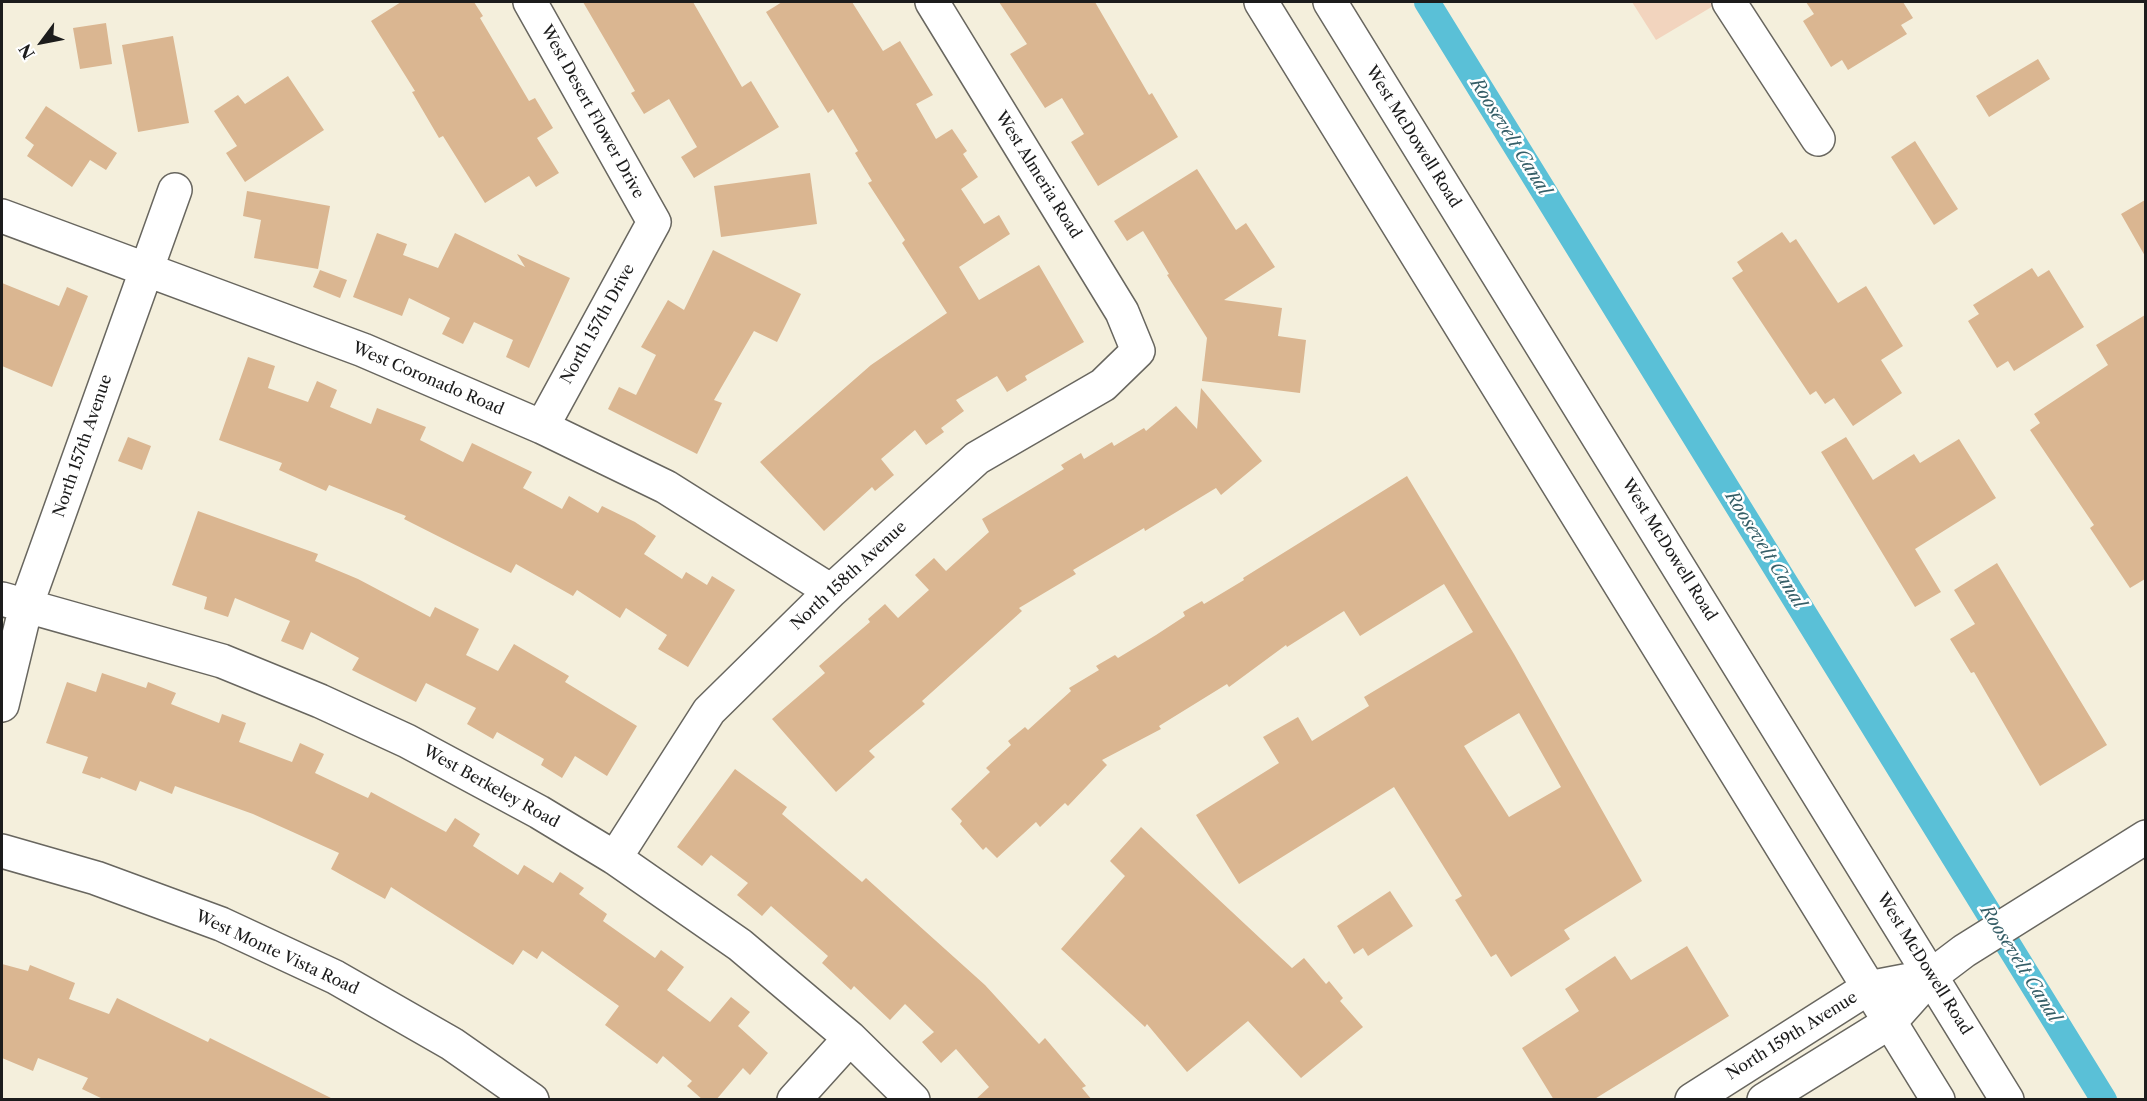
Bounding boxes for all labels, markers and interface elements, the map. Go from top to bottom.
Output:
north arrow [12,12,72,72]
street label: West Desert Flower Drive [536,22,648,202]
text: N [15,40,39,63]
street label: West McDowell Road [1362,63,1464,211]
water label: Roosevelt Canal [1465,74,1555,200]
street label: West Almeria Road [991,108,1085,242]
street label: North 157th Drive [557,261,639,387]
street label: West Coronado Road [350,338,506,420]
street label: North 157th Avenue [50,372,116,520]
street label: West McDowell Road [1618,476,1720,624]
water label: Roosevelt Canal [1720,487,1810,613]
street label: North 158th Avenue [787,517,911,635]
street label: West Berkeley Road [420,742,562,832]
street label: West McDowell Road [1873,890,1975,1038]
water label: Roosevelt Canal [1975,901,2065,1027]
street label: West Monte Vista Road [192,907,362,999]
street label: North 159th Avenue [1723,988,1861,1084]

